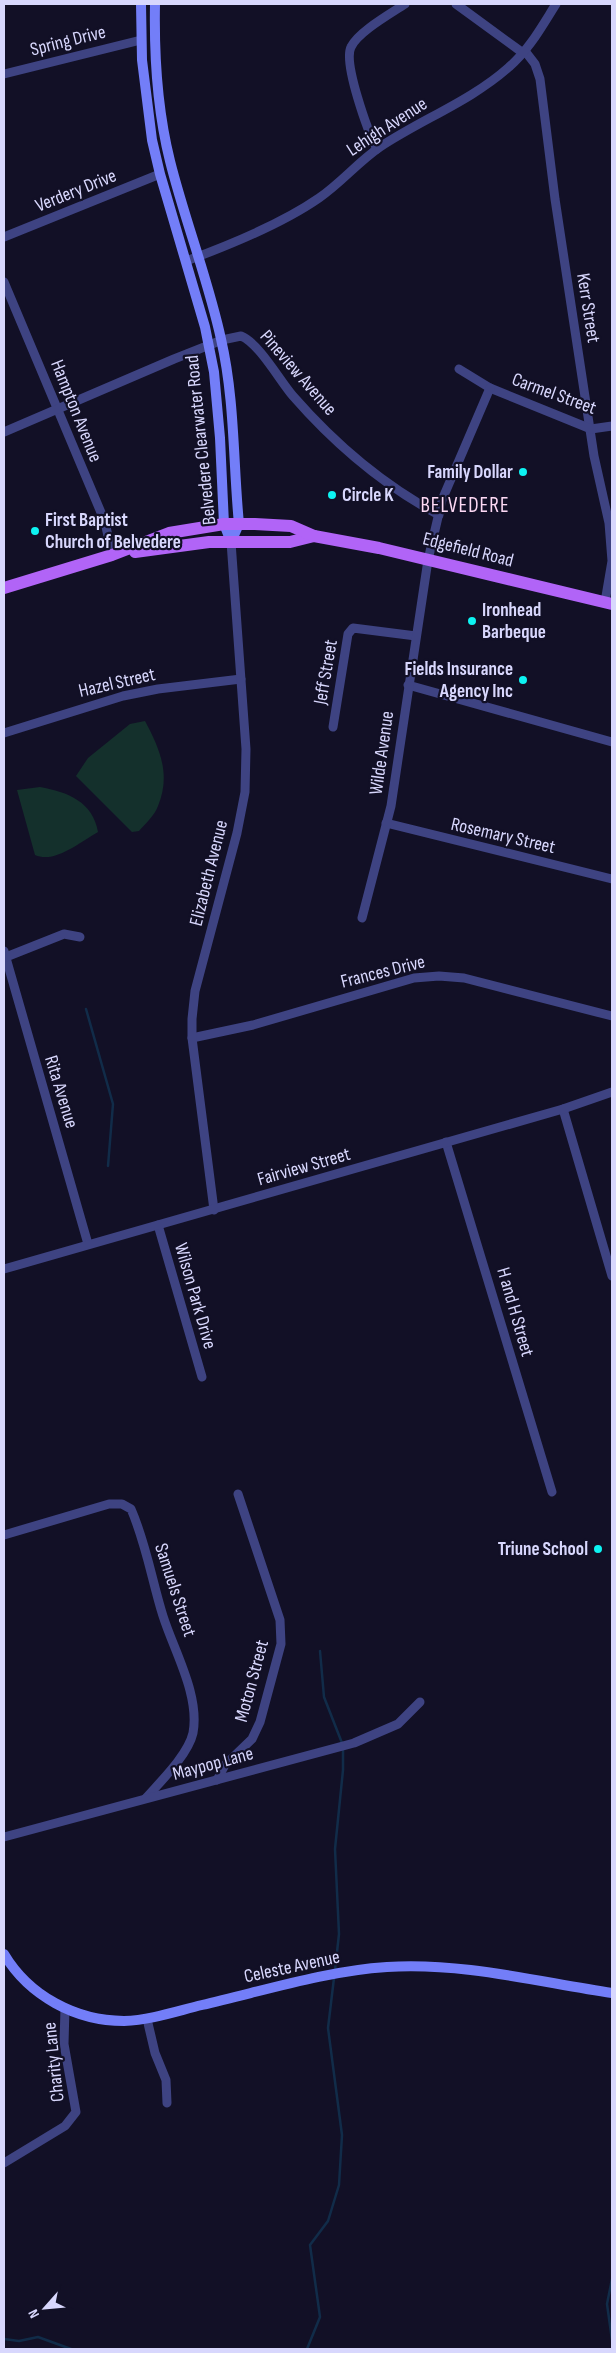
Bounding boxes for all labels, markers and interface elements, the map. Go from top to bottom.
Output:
street label: Spring Drive [28,21,108,61]
street label: Lehigh Avenue [342,92,432,162]
street label: Verdery Drive [32,164,120,218]
street label: Kerr Street [571,272,605,345]
street label: Pineview Avenue [255,326,341,420]
street label: Belvedere Clearwater Road [181,354,221,526]
street label: Hampton Avenue [45,357,107,465]
street label: Carmel Street [509,368,600,420]
place label: Family Dollar [427,461,513,484]
marker: Family Dollar [517,466,529,478]
place label: Circle K [342,484,394,507]
marker: Circle K [326,489,338,501]
district label: BELVEDERE [420,493,510,518]
place label: First Baptist Church of Belvedere [45,509,181,554]
marker: First Baptist Church of Belvedere [29,525,41,537]
street label: Edgefield Road [420,528,516,572]
place label: Ironhead Barbeque [482,599,546,644]
marker: Ironhead Barbeque [466,615,478,627]
street label: Jeff Street [309,638,343,707]
place label: Fields Insurance Agency Inc [404,658,513,703]
street label: Hazel Street [77,663,158,703]
marker: Fields Insurance Agency Inc [517,674,529,686]
street label: Wilde Avenue [365,710,399,796]
street label: Rosemary Street [449,813,558,859]
street label: Elizabeth Avenue [185,818,233,928]
street label: Frances Drive [339,950,427,994]
street label: Rita Avenue [39,1053,83,1131]
street label: Fairview Street [255,1143,353,1191]
street label: Wilson Park Drive [169,1240,221,1352]
street label: H and H Street [491,1265,539,1360]
place label: Triune School [498,1538,588,1561]
street label: Samuels Street [149,1540,201,1640]
marker: Triune School [592,1543,604,1555]
street label: Moton Street [230,1637,274,1725]
street label: Maypop Lane [170,1742,256,1786]
street label: Celeste Avenue [242,1946,342,1988]
street label: Charity Lane [38,2021,70,2103]
north arrow [20,2283,70,2333]
text: N [25,2306,43,2321]

